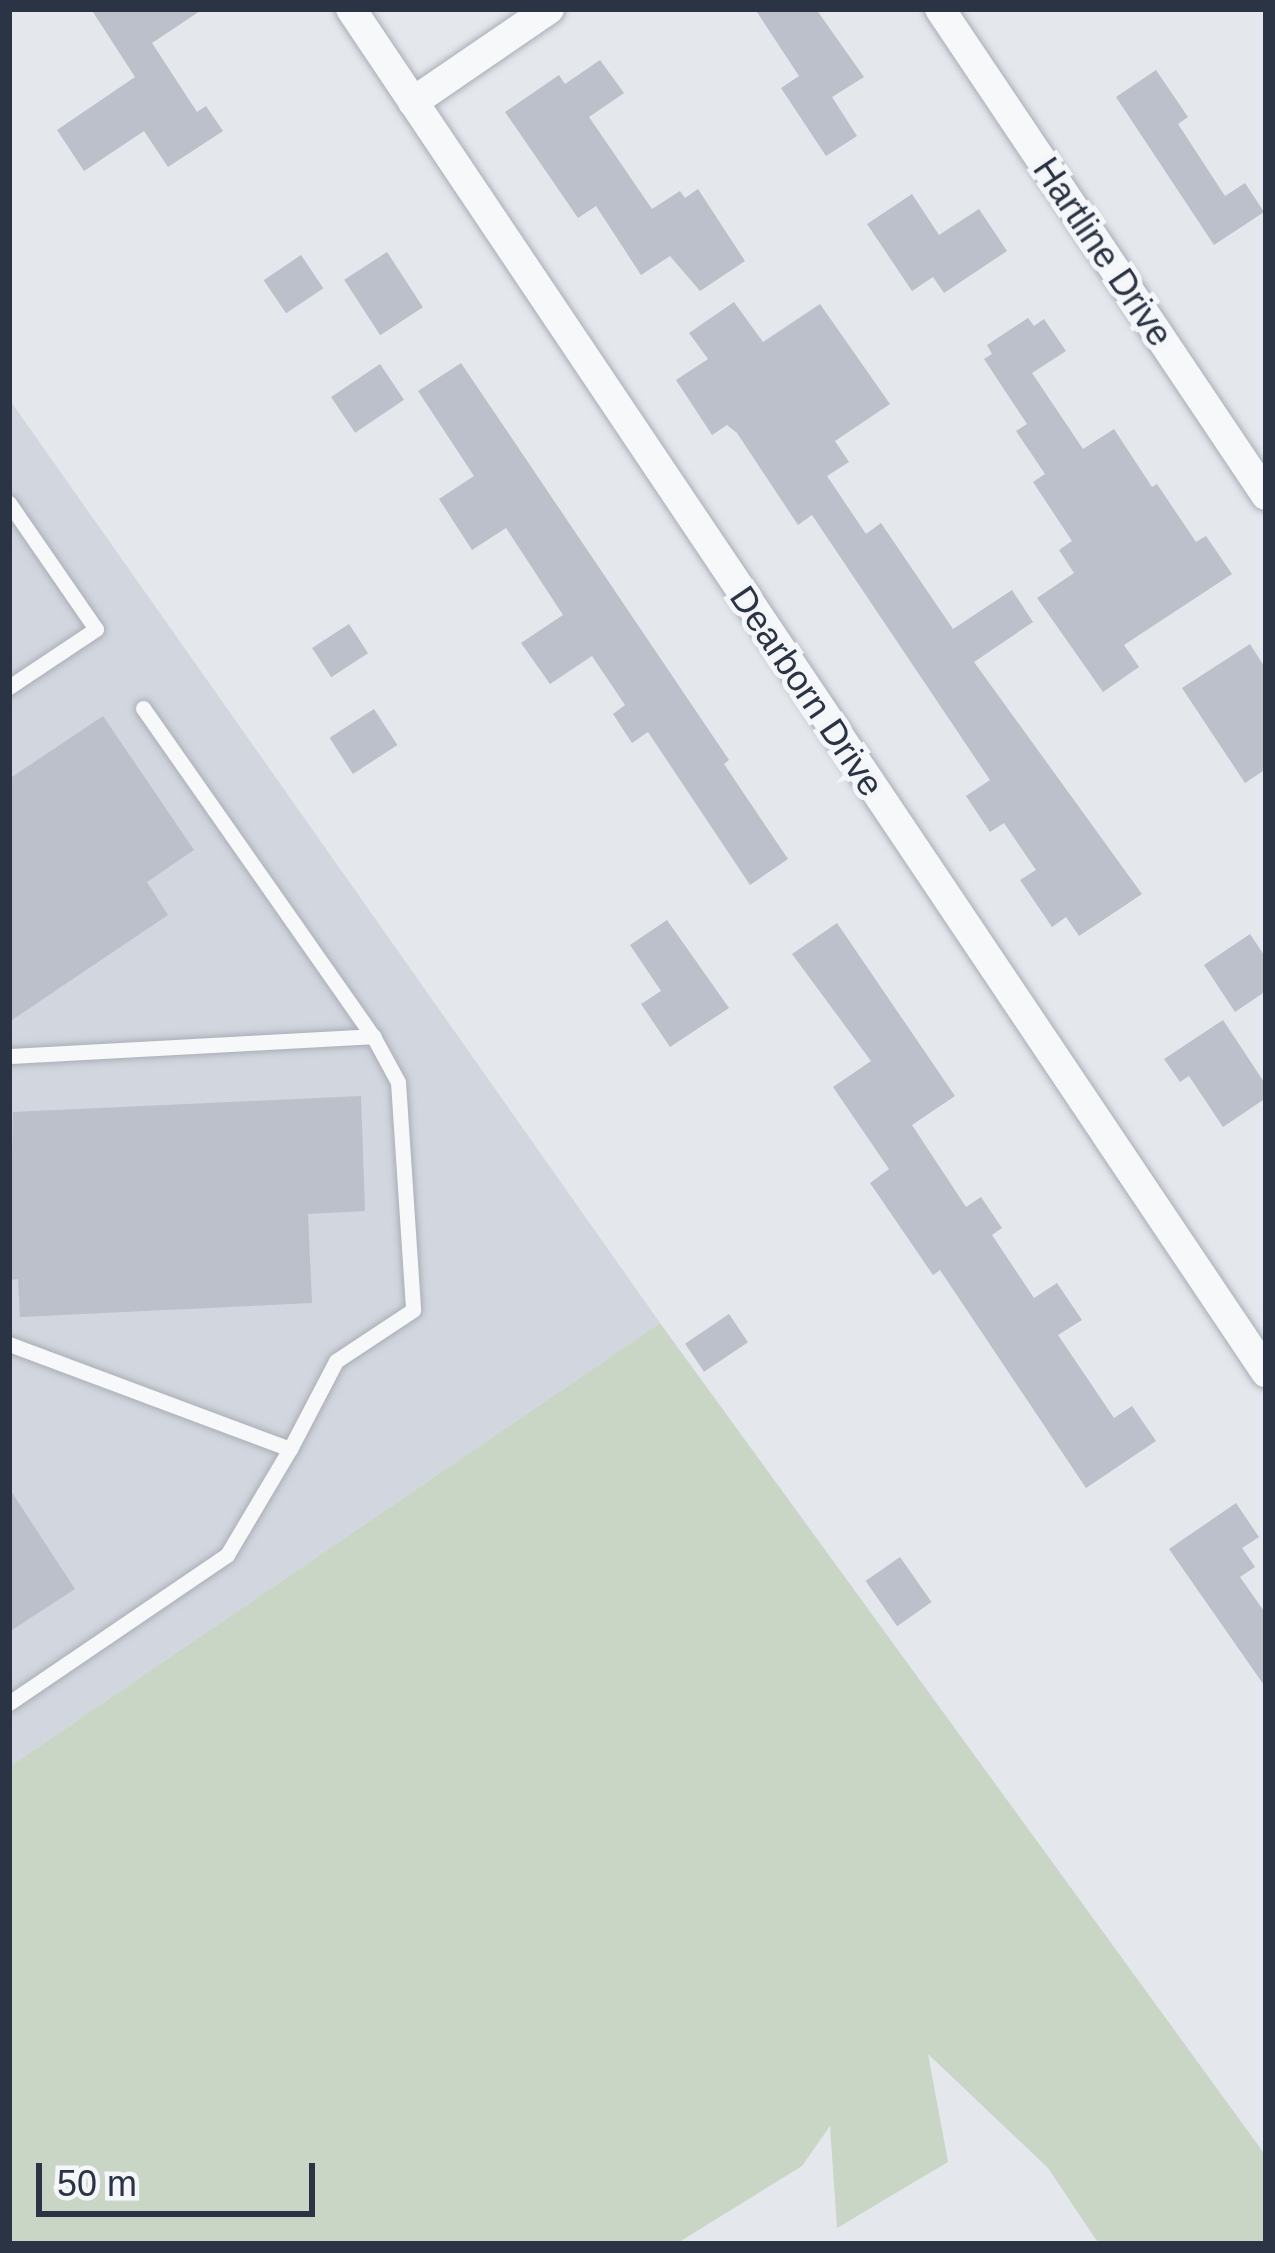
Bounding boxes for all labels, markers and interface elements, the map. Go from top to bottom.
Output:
street label: Hartline Drive [1024,150,1182,354]
street label: Dearborn Drive [721,578,893,804]
scale bar [42,2139,321,2213]
text: 50 m [57,2163,137,2204]

